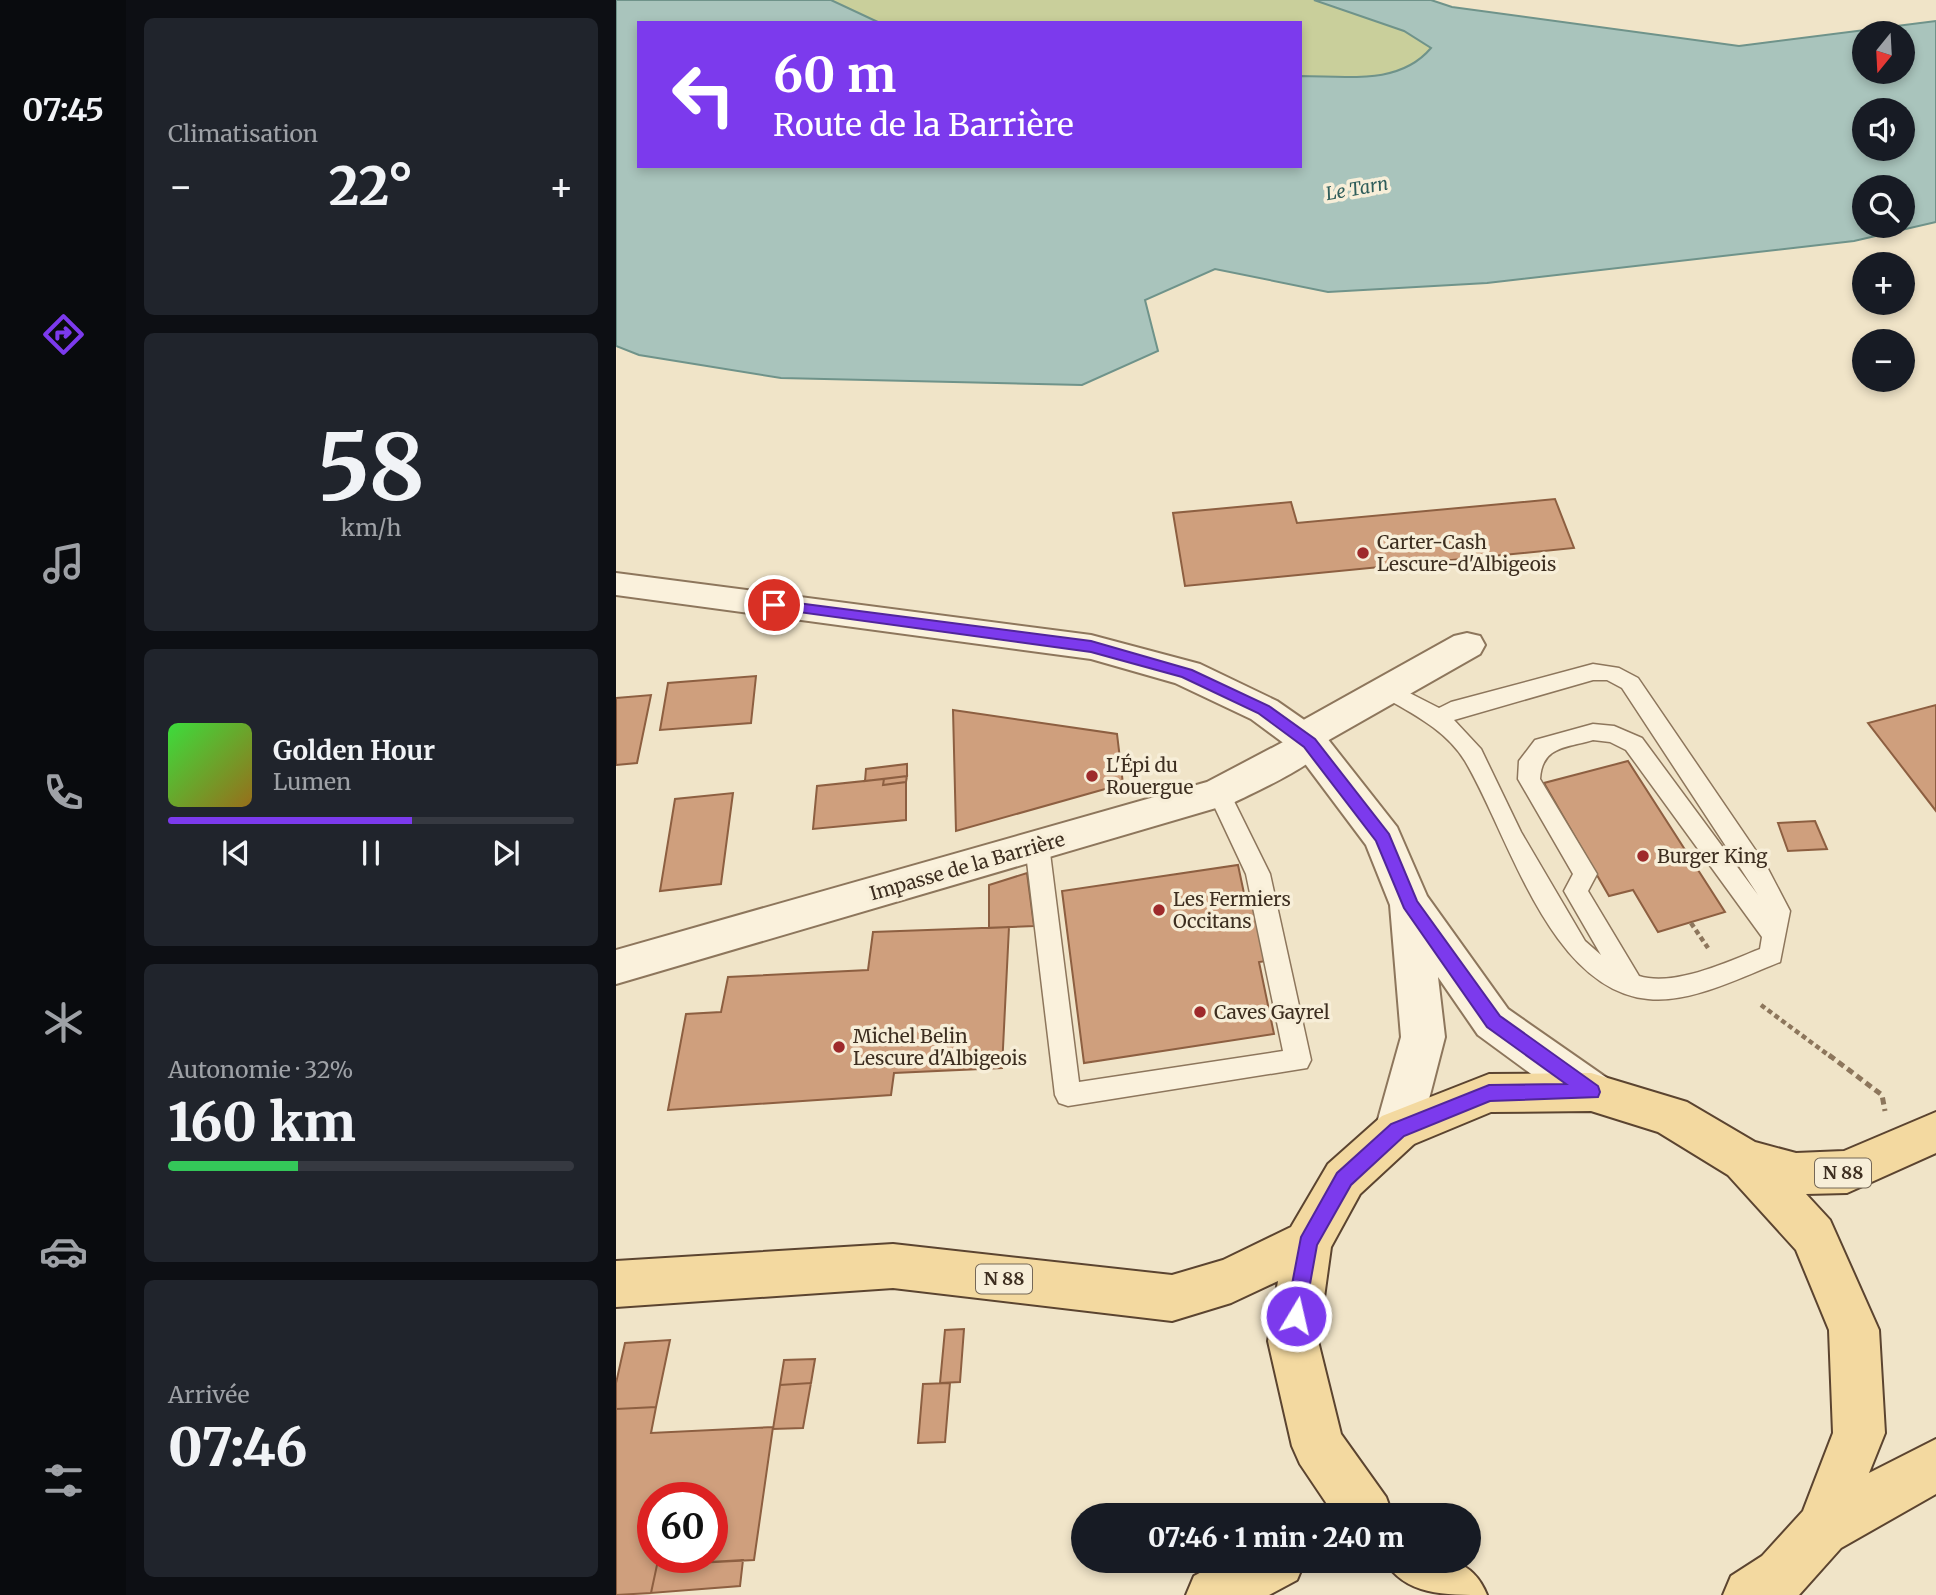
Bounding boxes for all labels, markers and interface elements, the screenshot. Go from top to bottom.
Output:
north arrow [1852,21,1914,84]
map controls [1852,21,1915,392]
text: 60 m [773,44,896,105]
icon: left [658,49,749,140]
text: 07:45 [22,90,104,130]
button: sound [1852,98,1915,161]
text: Route de la Barrière [773,105,1074,145]
text: Climatisation [168,119,318,148]
text: 22° [329,154,413,219]
text: − [168,163,193,210]
text: + [549,163,574,210]
water label: Le Tarn [1324,172,1390,205]
button: search [1852,175,1915,238]
button: + [1852,252,1915,315]
icon: directions [39,310,88,359]
button: − [1852,329,1915,392]
text: 58 [317,410,425,525]
text: km/h [341,513,401,542]
place label: Carter-Cash Lescure-d'Albigeois [1377,530,1556,576]
icon: music [39,539,88,588]
marker: Carter-Cash Lescure-d'Albigeois [1355,545,1371,561]
pin [744,575,804,635]
icon: arrive [755,586,793,624]
text: Golden Hour [273,734,435,767]
place label: L'Épi du Rouergue [1106,753,1193,799]
text: Lumen [273,767,351,796]
icon: phone [39,768,88,817]
marker: L'Épi du Rouergue [1084,768,1100,784]
street label: Impasse de la Barrière [867,827,1067,905]
icon: previous [217,834,255,872]
icon: pause [352,834,390,872]
icon: next [487,834,525,872]
place label: Burger King [1657,844,1768,868]
marker: Burger King [1635,848,1651,864]
place label: Les Fermiers Occitans [1173,887,1291,933]
marker: Les Fermiers Occitans [1151,902,1167,918]
icon: climate [39,998,88,1047]
place label: Caves Gayrel [1214,1000,1330,1024]
marker: Caves Gayrel [1192,1004,1208,1020]
place label: Michel Belin Lescure d'Albigeois [853,1024,1027,1070]
marker: Michel Belin Lescure d'Albigeois [831,1039,847,1055]
text: Autonomie · 32% [168,1055,353,1084]
text: 160 km [168,1090,356,1155]
road number: N 88 [1815,1158,1871,1188]
icon: car [39,1227,88,1276]
road number: N 88 [976,1264,1032,1294]
position arrow [1259,1279,1333,1353]
text: Arrivée [168,1380,250,1409]
text: 07:46 [168,1415,307,1480]
icon: filters [39,1456,88,1505]
speed limit sign: 60 [637,1482,728,1573]
text: 07:46 · 1 min · 240 m [1148,1521,1404,1554]

